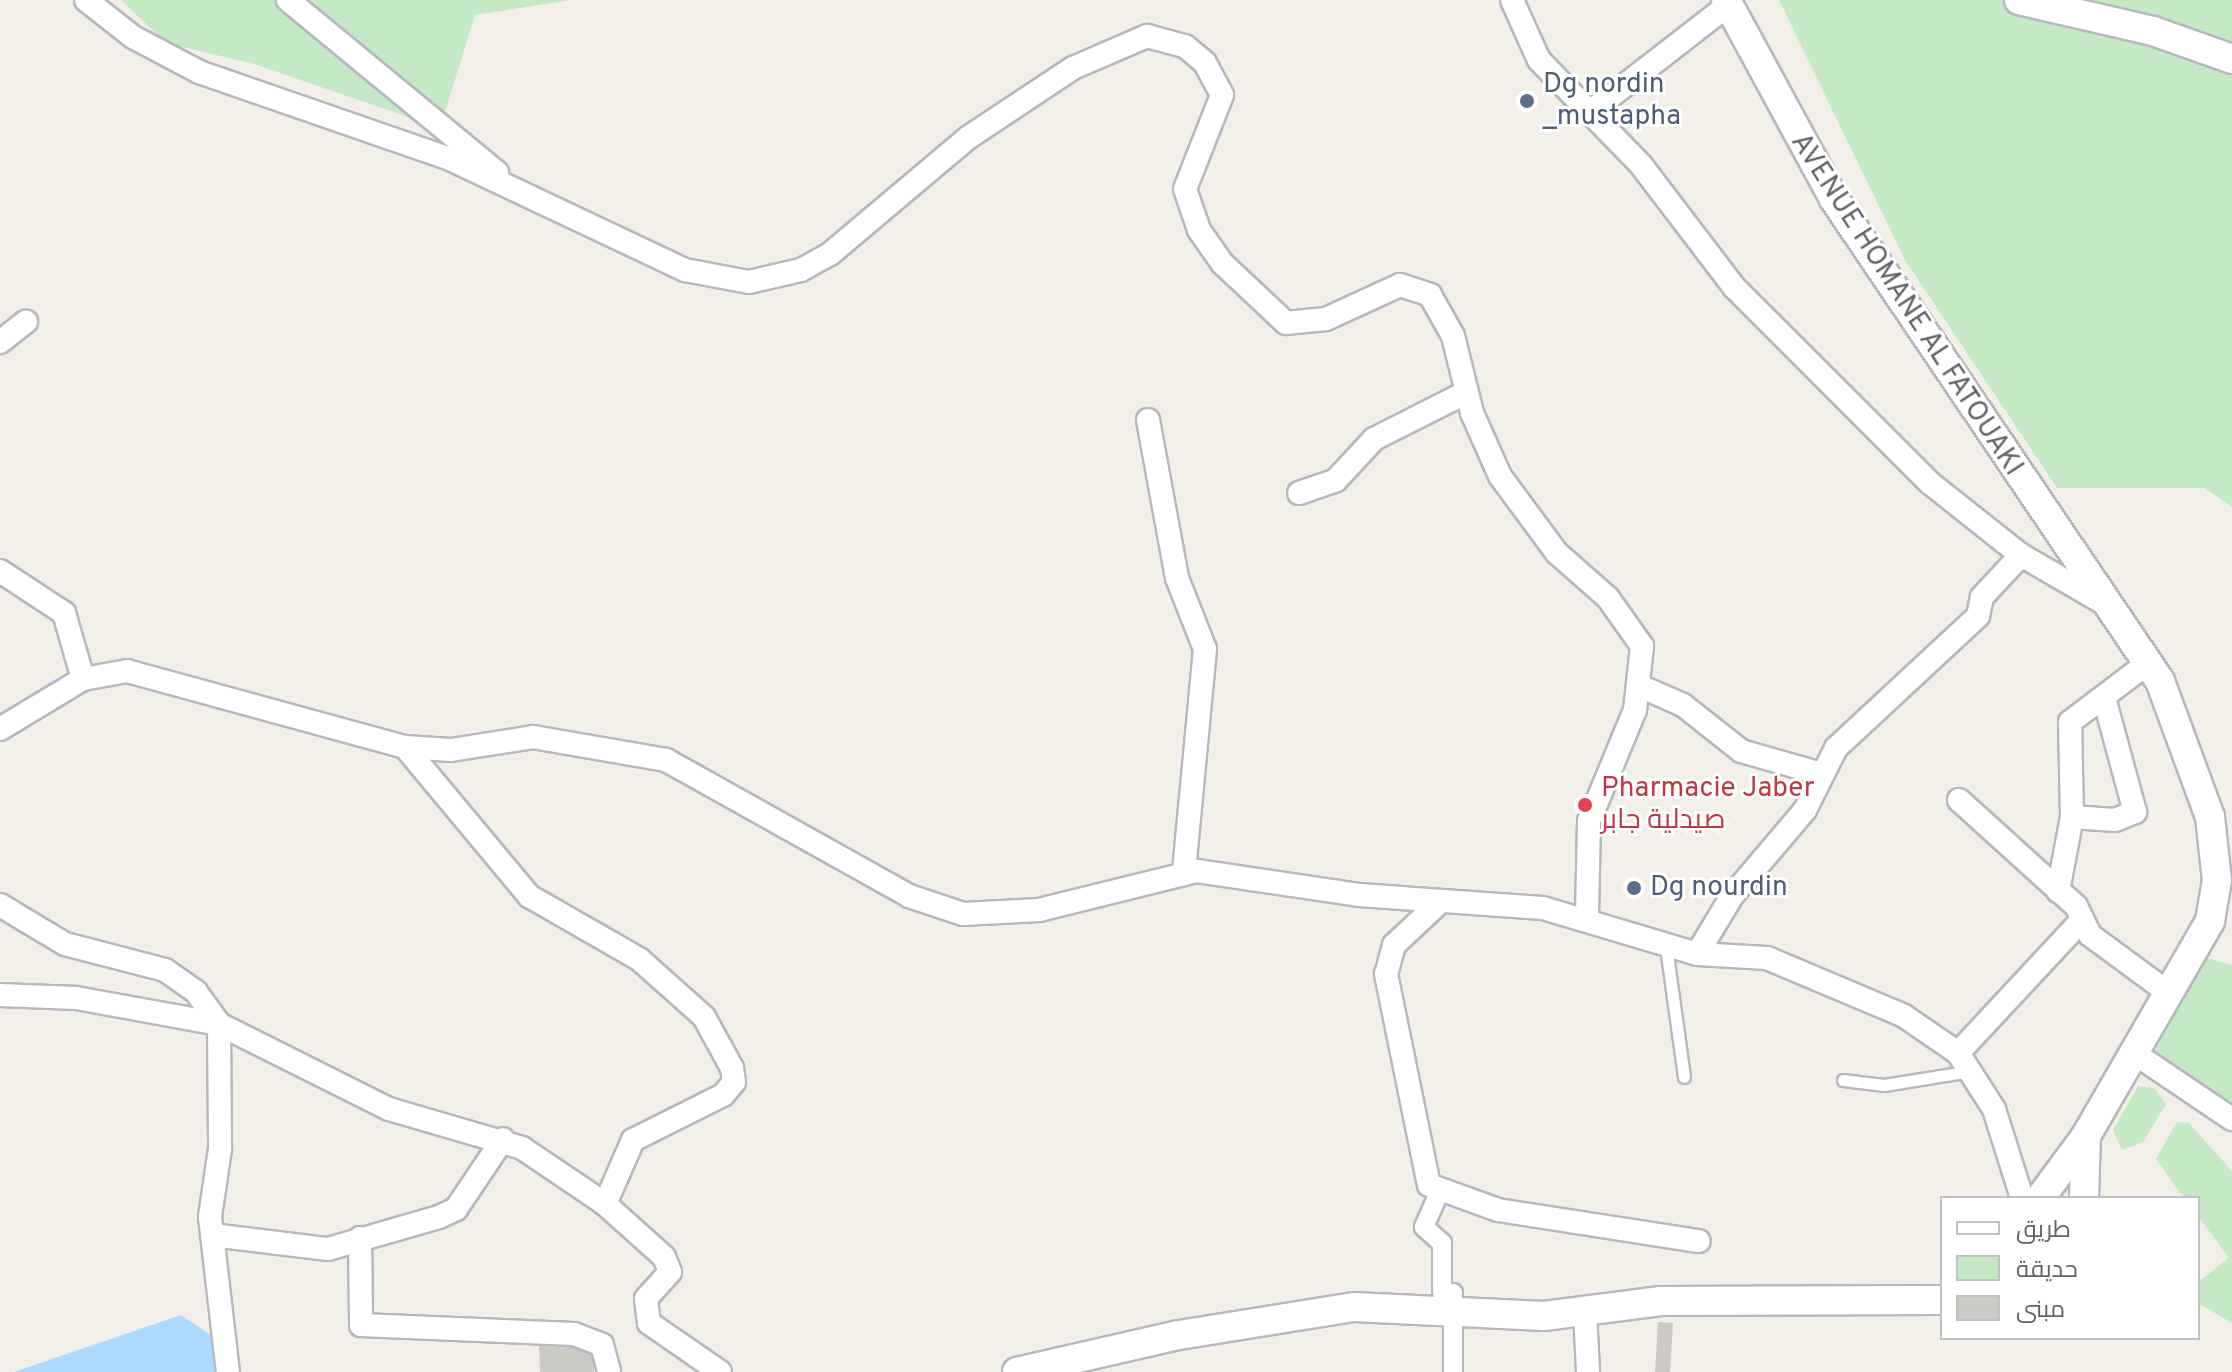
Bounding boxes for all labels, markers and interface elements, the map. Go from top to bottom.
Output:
place label: Dg nordin _mustapha [1543,68,1681,134]
marker: Dg nordin _mustapha [1518,92,1536,110]
street label: AVENUE HOMANE AL FATOUAKI [1782,127,2030,483]
place label: Pharmacie Jaber صيدلية جابر [1601,772,1815,838]
marker: Pharmacie Jaber صيدلية جابر [1576,796,1594,814]
place label: Dg nourdin [1650,871,1788,905]
marker: Dg nourdin [1625,879,1643,897]
legend [1940,1196,2200,1340]
text: طريق [2016,1216,2071,1246]
text: حديقة [2016,1256,2078,1286]
text: مبنى [2016,1296,2065,1326]

